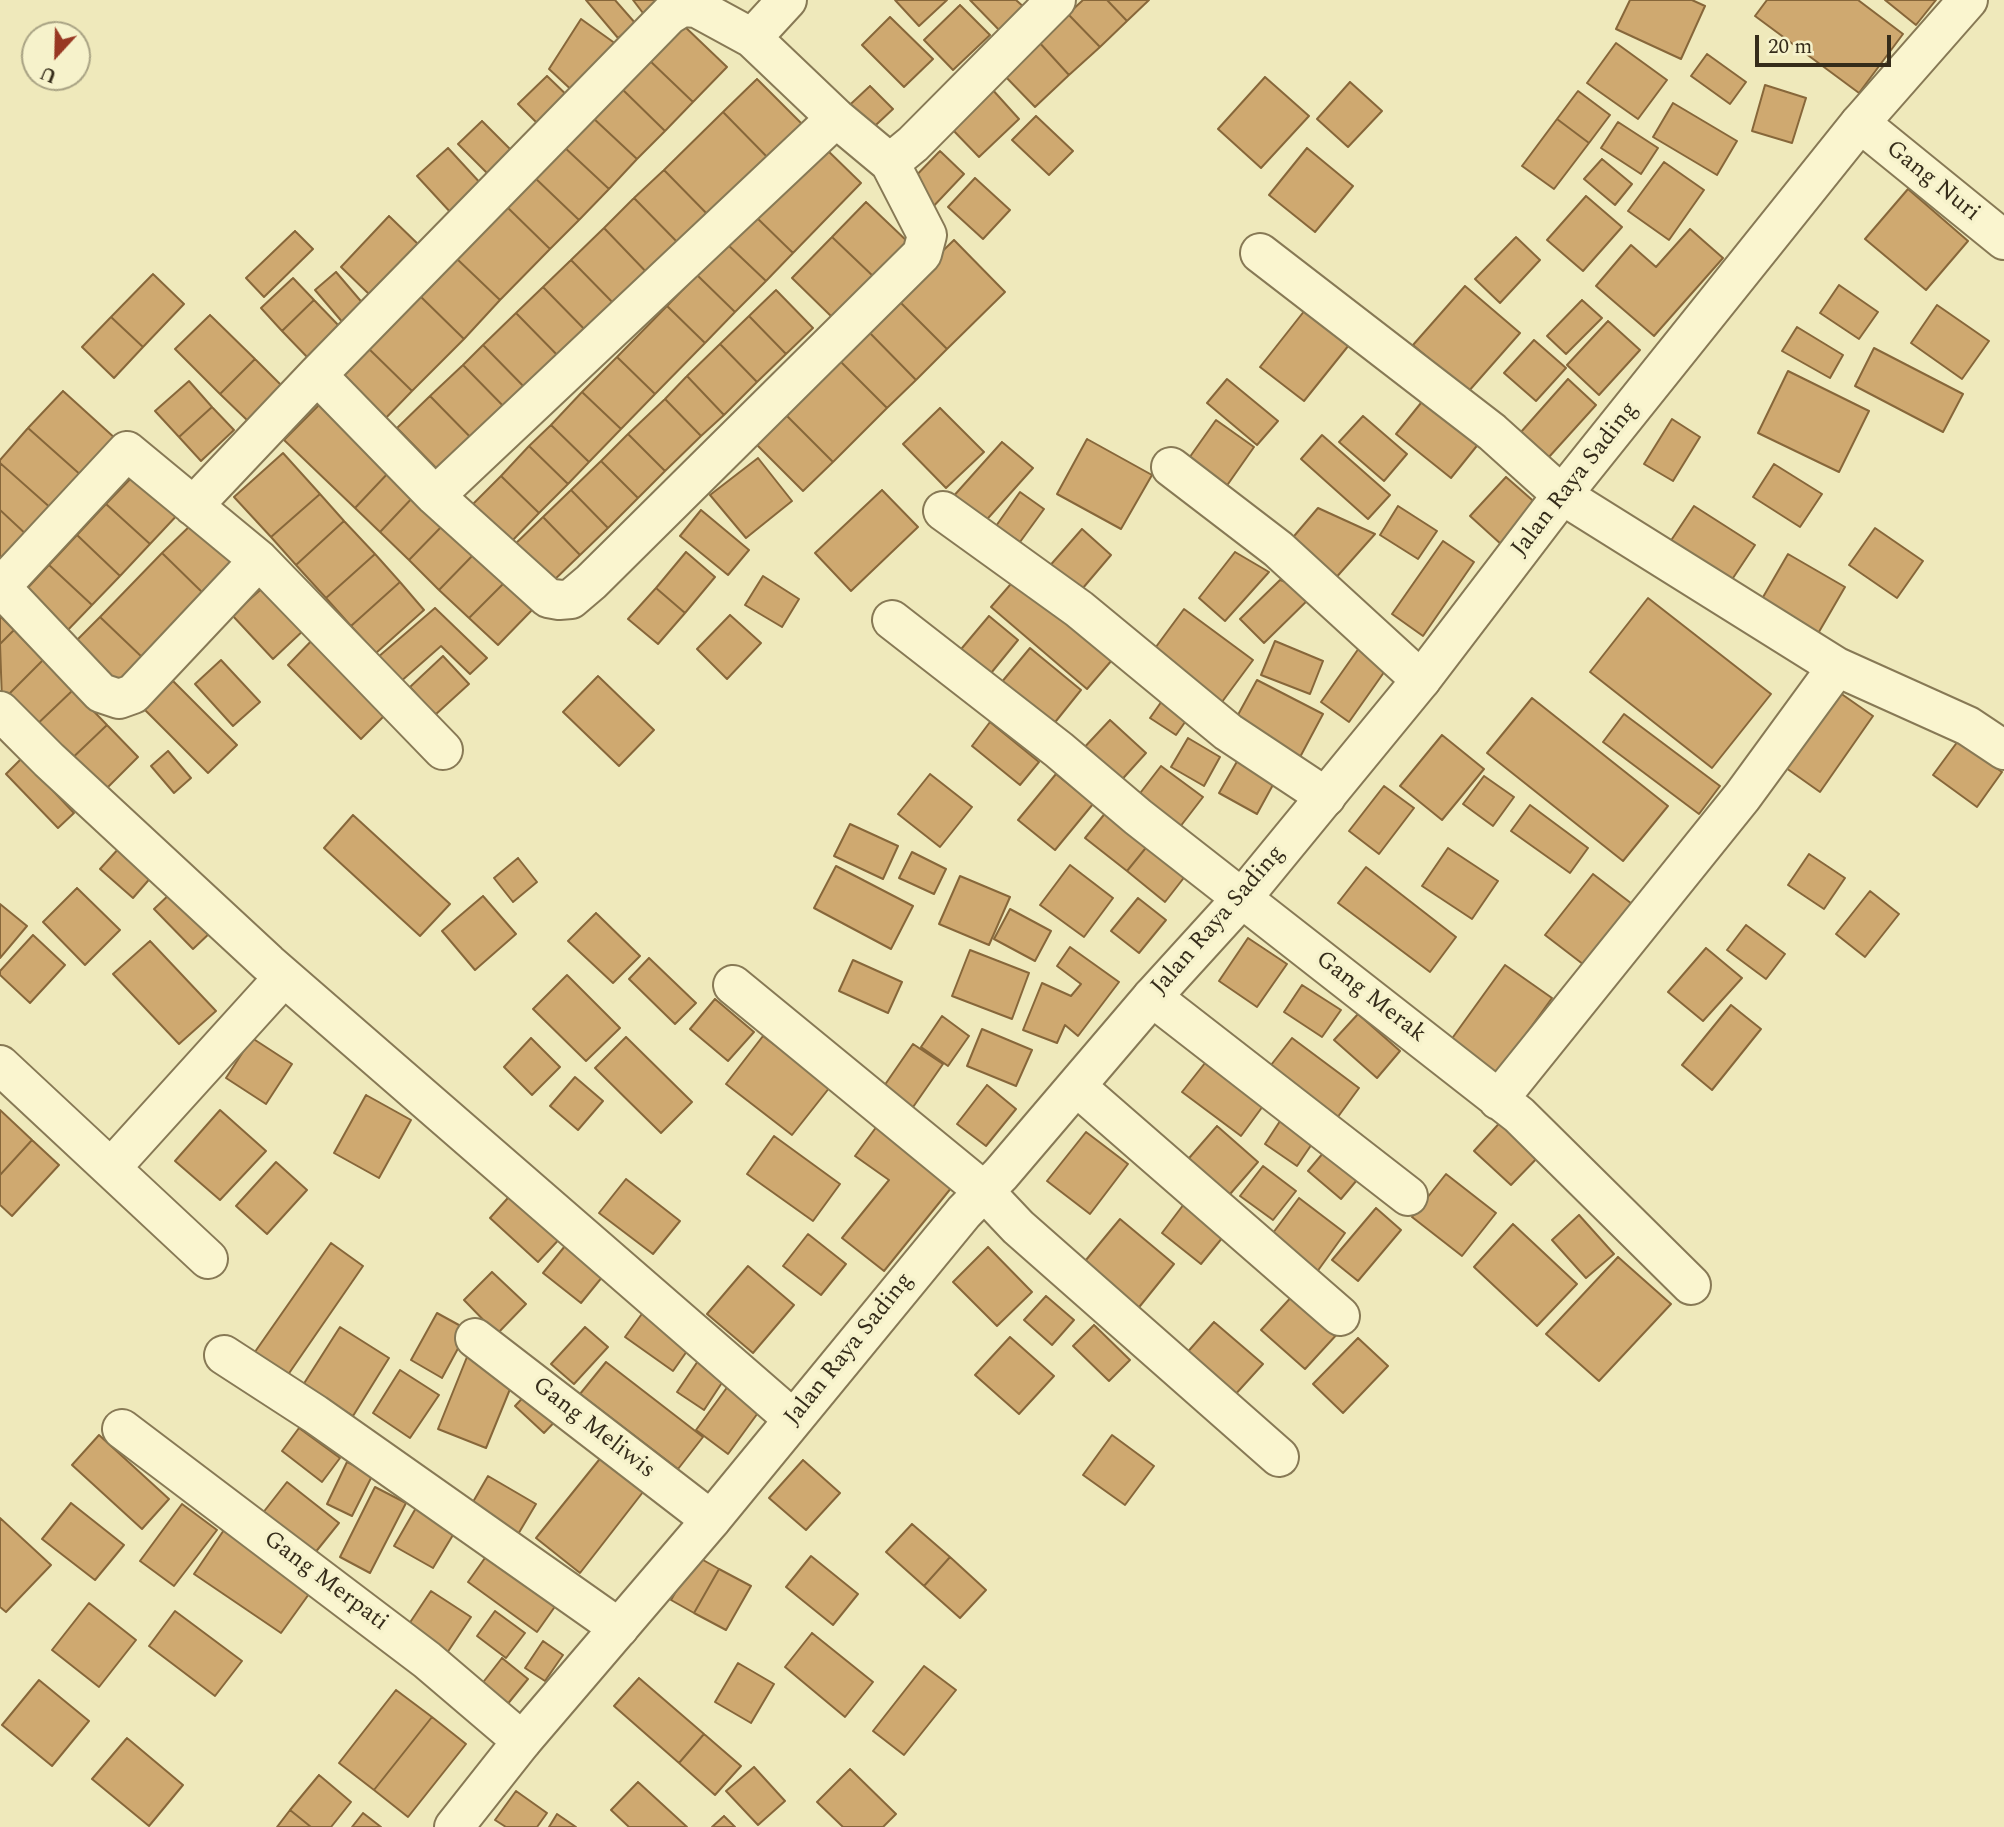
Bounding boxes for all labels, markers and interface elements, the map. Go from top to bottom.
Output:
north arrow [21,21,91,91]
scale bar [1759,21,1896,65]
text: 20 m [1768,31,1812,63]
text: U [36,58,62,91]
street label: Gang Nuri [1879,135,1985,229]
street label: Jalan Raya Sading [1507,397,1645,563]
street label: Jalan Raya Sading [1146,840,1292,1002]
street label: Gang Merak [1309,946,1431,1050]
street label: Jalan Raya Sading [779,1268,921,1432]
street label: Gang Meliwis [526,1372,660,1486]
street label: Gang Merpati [257,1526,393,1638]

